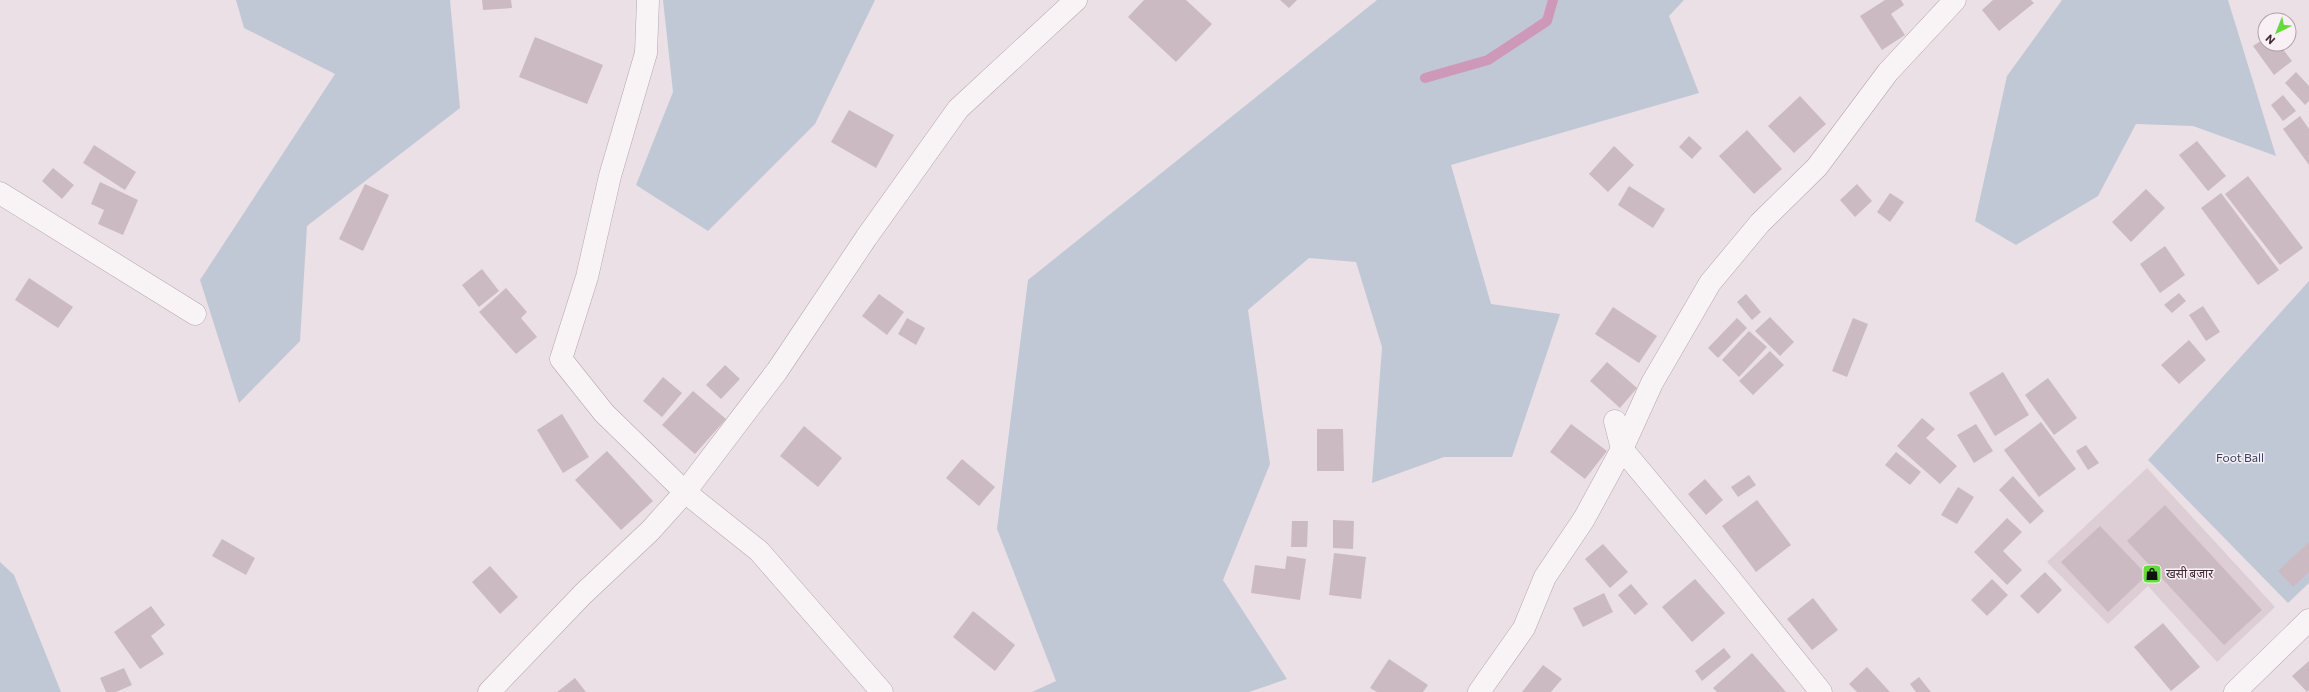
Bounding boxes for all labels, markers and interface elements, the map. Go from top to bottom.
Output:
north arrow [2257,12,2297,52]
text: N [2262,32,2277,47]
park label: Foot Ball [2216,450,2264,464]
shop icon: खसी बजार [2141,563,2163,585]
place label: खसी बजार [2166,566,2214,580]

